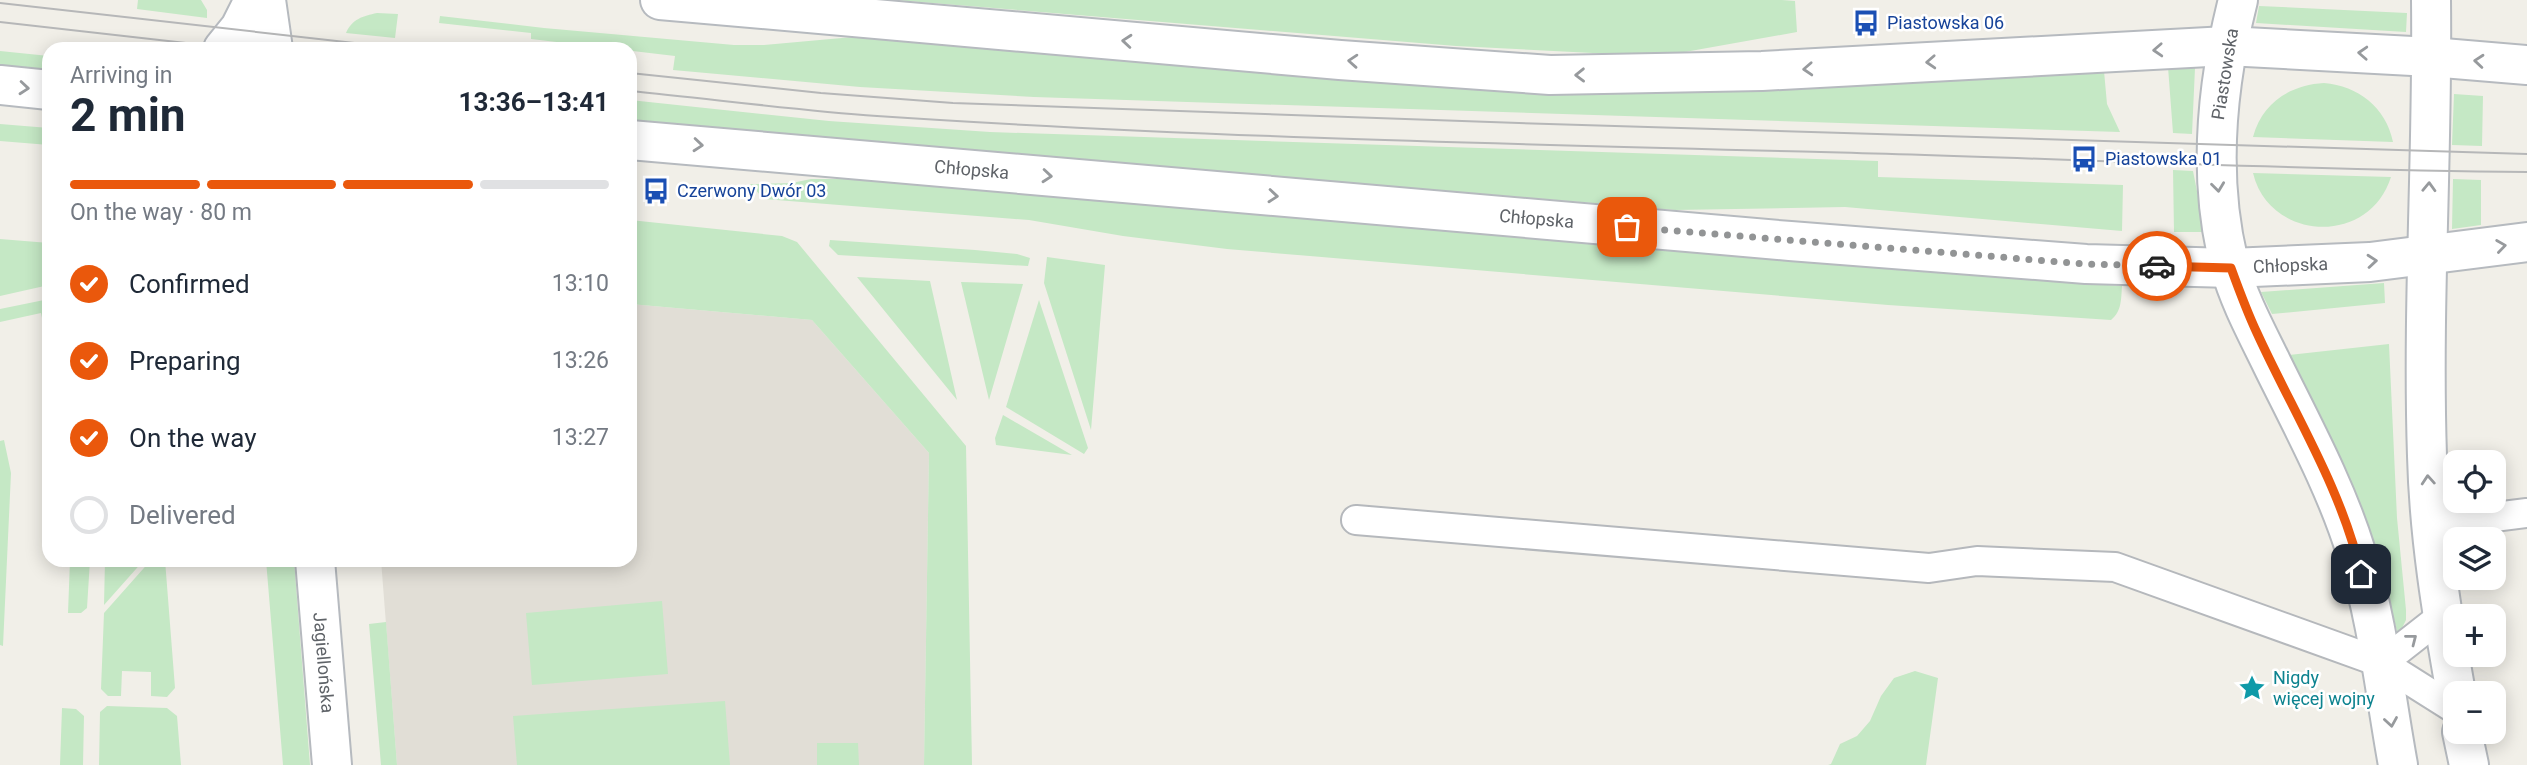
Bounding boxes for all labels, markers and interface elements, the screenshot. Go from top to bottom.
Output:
bus stop icon: Piastowska 06 [1851,8,1881,38]
place label: Piastowska 06 [1887,12,2004,33]
street label: Piastowska [2207,27,2242,121]
one-way arrow [1121,34,1132,49]
one-way arrow [2153,42,2164,57]
one-way arrow [2358,45,2369,60]
one-way arrow [1348,54,1359,69]
one-way arrow [1926,54,1937,69]
one-way arrow [2473,54,2484,69]
one-way arrow [1802,61,1813,76]
text: Arriving in [70,62,173,89]
one-way arrow [1575,67,1586,82]
one-way arrow [19,80,30,95]
text: 13:36–13:41 [459,87,609,117]
text: 2 min [70,88,186,142]
one-way arrow [693,137,704,152]
bus stop icon: Piastowska 01 [2069,144,2099,174]
place label: Piastowska 01 [2105,148,2222,169]
street label: Chłopska [933,156,1010,183]
one-way arrow [1041,168,1052,183]
bus stop icon: Czerwony Dwór 03 [641,176,671,206]
place label: Czerwony Dwór 03 [677,180,826,201]
one-way arrow [2211,181,2226,193]
one-way arrow [2422,182,2437,193]
one-way arrow [1268,188,1279,203]
pin [1597,197,1657,257]
text: On the way · 80 m [70,199,252,226]
street label: Chłopska [1498,205,1575,232]
icon: bag [1608,208,1646,246]
courier [2122,231,2192,301]
one-way arrow [2495,238,2507,253]
icon: car [2138,247,2176,285]
street label: Chłopska [2253,253,2329,277]
one-way arrow [2367,254,2378,269]
icon: check [70,265,108,303]
text: Confirmed [129,269,250,299]
text: 13:10 [552,270,609,297]
icon: check [70,342,108,380]
text: Preparing [129,346,241,376]
text: 13:26 [552,347,609,374]
icon: check [70,419,108,457]
text: On the way [129,423,257,453]
text: 13:27 [552,424,609,451]
map controls [2443,450,2506,744]
button: locate [2443,450,2506,513]
one-way arrow [2421,474,2436,485]
text: Delivered [129,500,236,530]
button: layers [2443,527,2506,590]
pin [2331,544,2391,604]
icon: home [2342,555,2380,593]
button: + [2443,604,2506,667]
street label: Jagiellońska [309,611,339,714]
one-way arrow [2404,635,2417,648]
place label: Nigdy więcej wojny [2273,667,2375,709]
place icon: Nigdy więcej wojny [2237,673,2267,703]
button: − [2443,681,2506,744]
one-way arrow [2383,716,2398,728]

